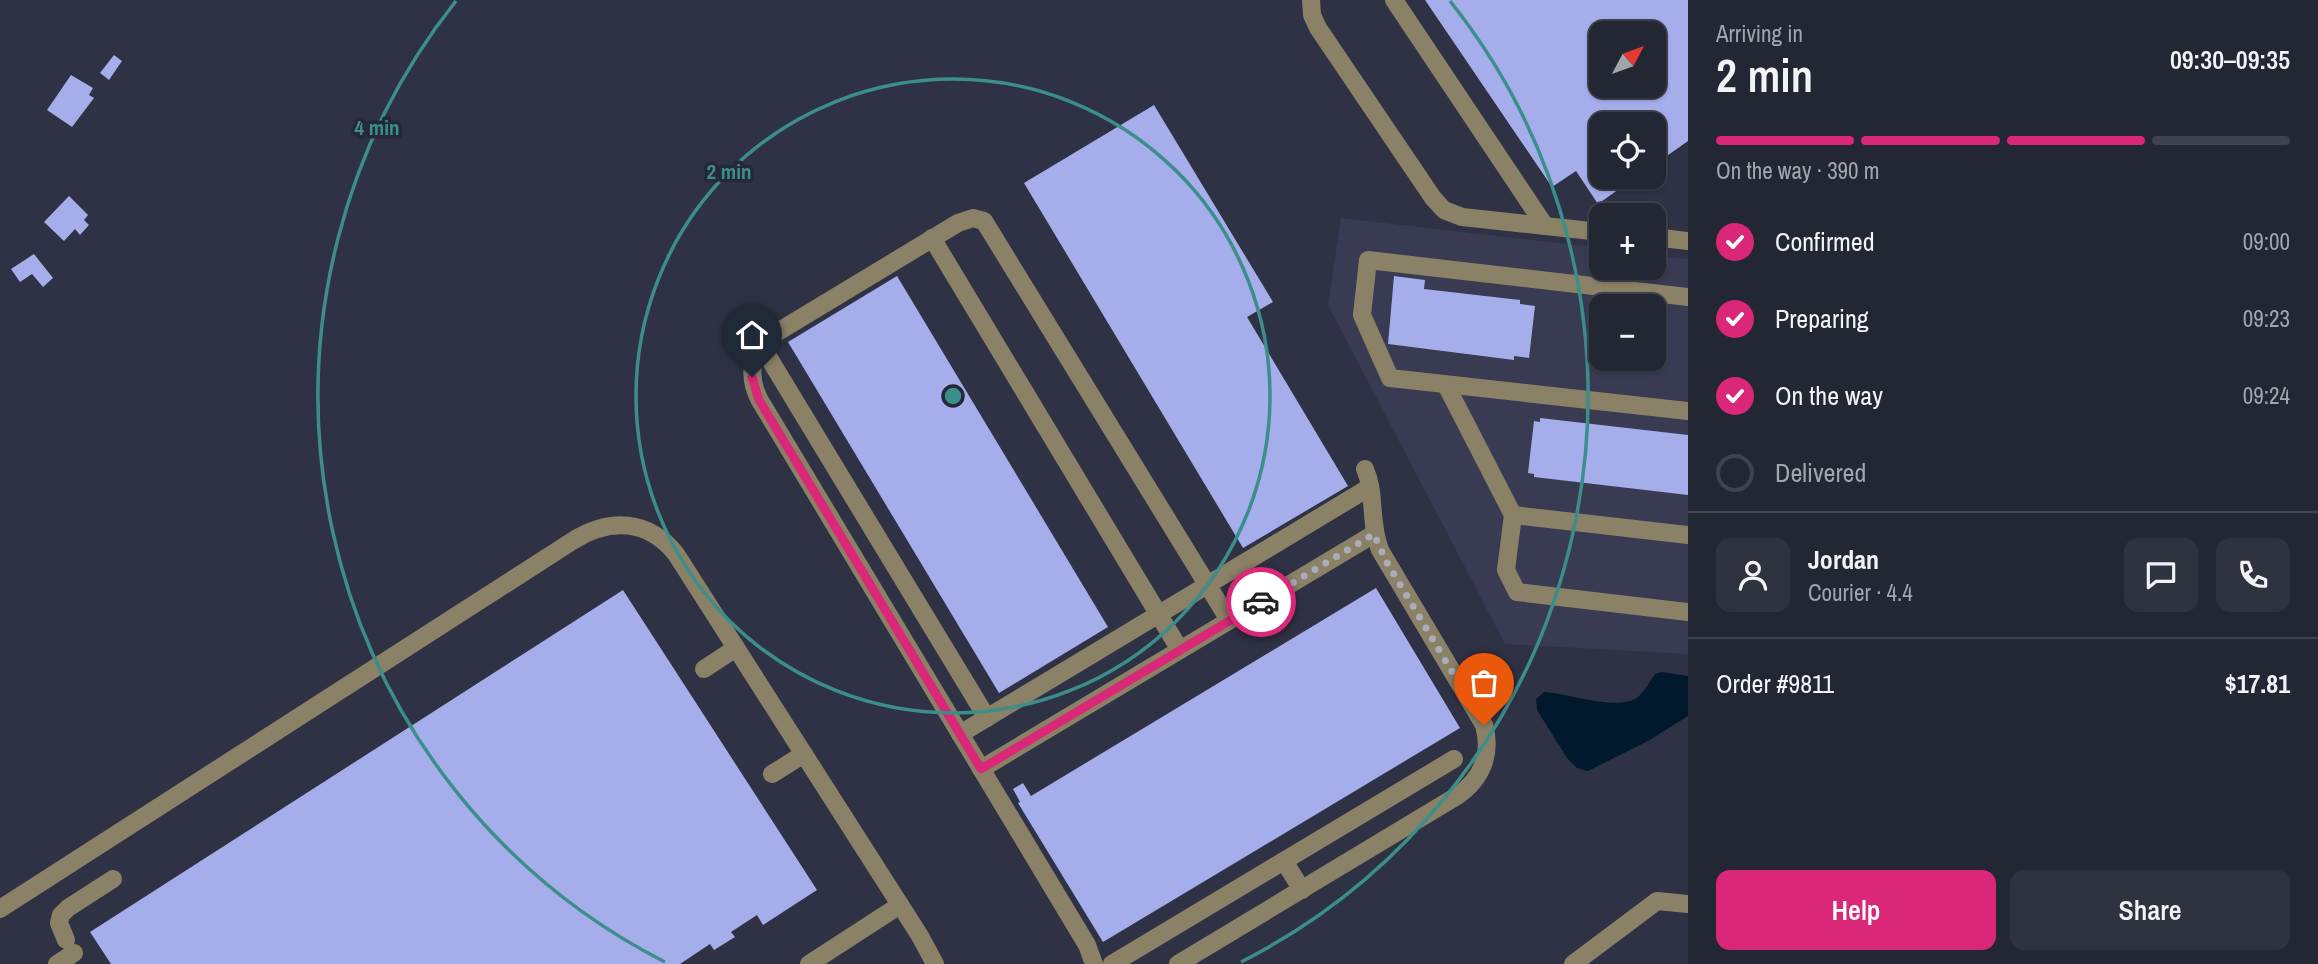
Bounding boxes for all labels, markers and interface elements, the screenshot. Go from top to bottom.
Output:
text: Arriving in [1716,18,1803,49]
north arrow [1589,21,1666,98]
map controls [1589,21,1666,371]
text: 09:30–09:35 [2170,42,2290,77]
text: 2 min [1716,44,1813,106]
button: locate [1589,112,1666,189]
text: 4 min [355,113,399,142]
text: On the way · 390 m [1716,155,1880,186]
text: 2 min [707,157,751,186]
button: + [1589,203,1666,280]
icon: check [1716,223,1754,261]
text: Confirmed [1775,224,1875,259]
text: 09:00 [2243,226,2290,257]
button: − [1589,294,1666,371]
icon: check [1716,300,1754,338]
text: Preparing [1775,301,1869,336]
text: 09:23 [2243,303,2290,334]
pin [722,305,782,377]
icon: home [733,316,771,354]
icon: check [1716,377,1754,415]
text: On the way [1775,378,1883,413]
text: 09:24 [2243,380,2290,411]
centre of rings [941,384,965,408]
text: Delivered [1775,455,1866,490]
button: person [1716,538,1790,612]
button: chat [2124,538,2198,612]
button: phone [2216,538,2290,612]
text: Jordan [1808,542,1879,577]
courier [1226,567,1296,637]
text: Courier · 4.4 [1808,577,1913,608]
icon: car [1242,583,1280,621]
pin [1454,653,1514,725]
icon: bag [1465,664,1503,702]
text: Order #9811 [1716,666,1834,701]
text: $17.81 [2225,666,2290,701]
button: Help [1716,870,1996,950]
button: Share [2010,870,2290,950]

